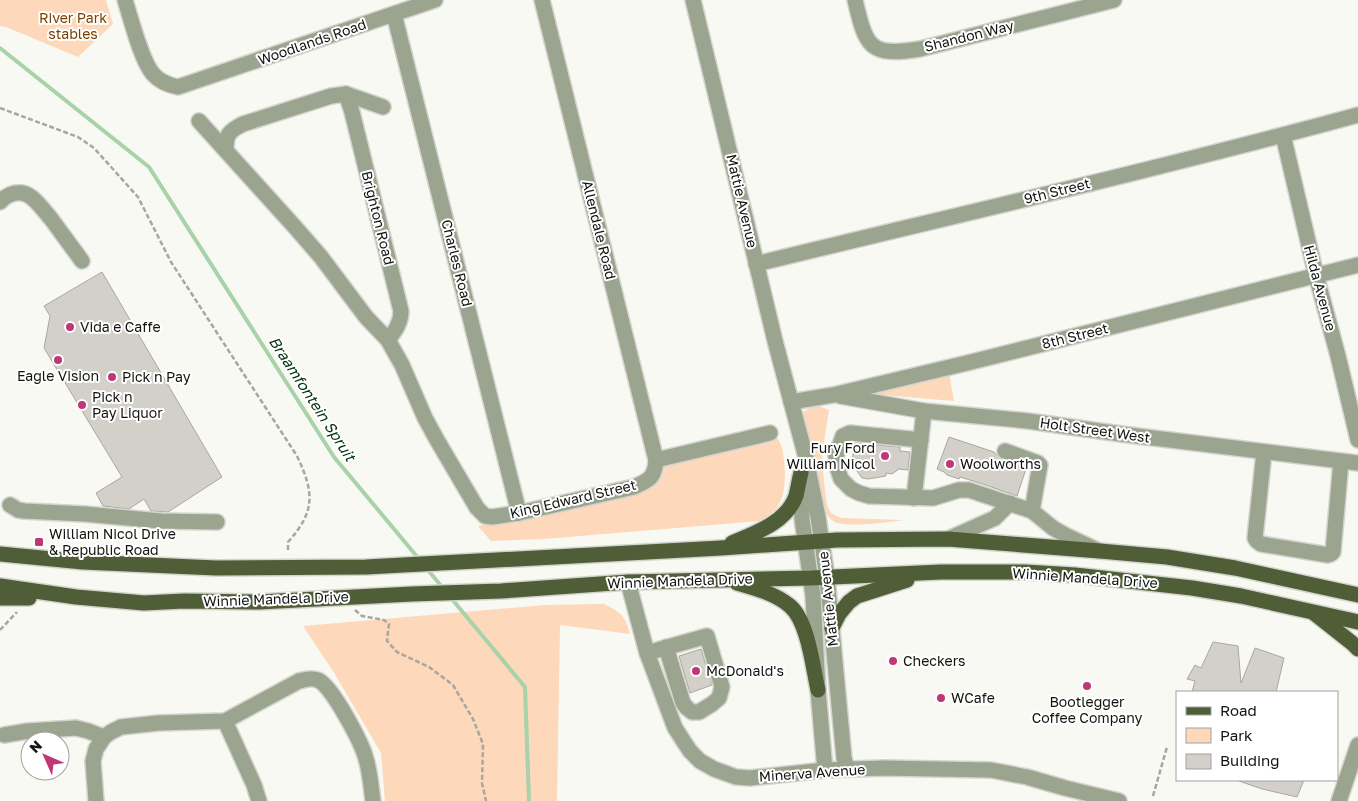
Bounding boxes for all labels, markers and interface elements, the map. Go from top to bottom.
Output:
park label: River Park stables [39,9,107,42]
street label: Woodlands Road [256,15,368,68]
street label: Shandon Way [922,16,1016,55]
street label: Mattie Avenue [723,152,762,249]
street label: Brighton Road [359,169,398,267]
street label: 9th Street [1022,174,1092,207]
street label: Allendale Road [579,179,620,281]
street label: Charles Road [438,218,477,308]
street label: Hilda Avenue [1301,243,1340,333]
place label: Vida e Caffe [80,318,161,335]
street label: 8th Street [1040,319,1110,352]
marker: Vida e Caffe [64,321,76,333]
water label: Braamfontein Spruit [266,333,361,466]
marker: Eagle Vision [52,354,64,366]
place label: Eagle Vision [17,367,99,384]
place label: Pick n Pay [122,368,191,385]
marker: Pick n Pay [106,371,118,383]
place label: Pick n Pay Liquor [92,388,163,421]
marker: Pick n Pay Liquor [76,399,88,411]
street label: Holt Street West [1039,413,1151,446]
place label: Fury Ford William Nicol [786,439,875,472]
marker: Fury Ford William Nicol [879,450,891,462]
place label: Woolworths [960,455,1041,472]
marker: Woolworths [944,458,956,470]
street label: King Edward Street [508,476,638,521]
place label: William Nicol Drive & Republic Road [49,525,176,558]
marker: William Nicol Drive & Republic Road [33,536,45,548]
street label: Mattie Avenue [814,551,841,648]
street label: Winnie Mandela Drive [1012,564,1158,591]
street label: Winnie Mandela Drive [607,569,753,592]
street label: Winnie Mandela Drive [203,587,349,610]
place label: Checkers [903,652,966,669]
marker: Checkers [887,655,899,667]
place label: McDonald's [706,662,784,679]
marker: McDonald's [690,665,702,677]
marker: Bootlegger Coffee Company [1081,680,1093,692]
place label: WCafe [951,689,995,706]
legend [1176,691,1338,781]
marker: WCafe [935,692,947,704]
place label: Bootlegger Coffee Company [1032,693,1143,726]
text: Road [1220,701,1257,719]
text: Park [1220,726,1253,744]
north arrow [20,731,70,781]
text: N [26,737,45,756]
text: Building [1220,751,1280,769]
street label: Minerva Avenue [758,760,866,785]

